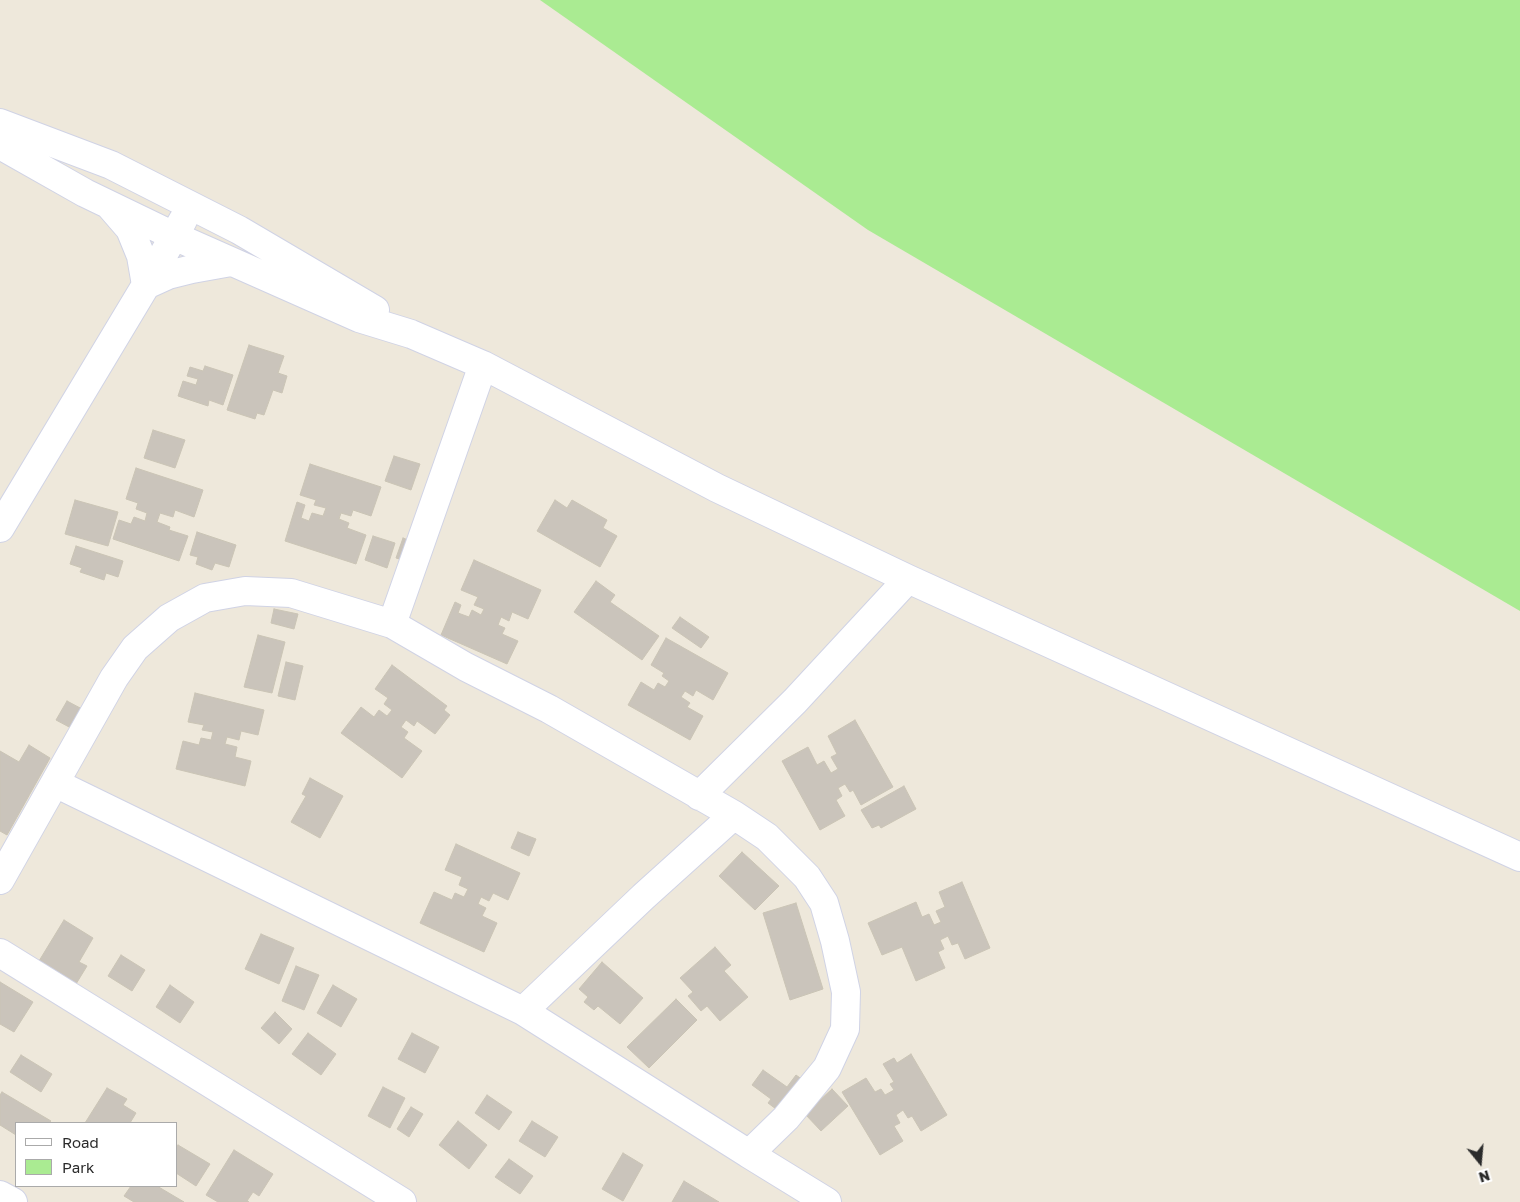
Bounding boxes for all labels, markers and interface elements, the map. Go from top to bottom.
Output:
legend [15,1122,178,1187]
text: Road [62,1133,99,1151]
north arrow [1455,1137,1505,1187]
text: Park [62,1158,94,1176]
text: N [1477,1167,1492,1187]

